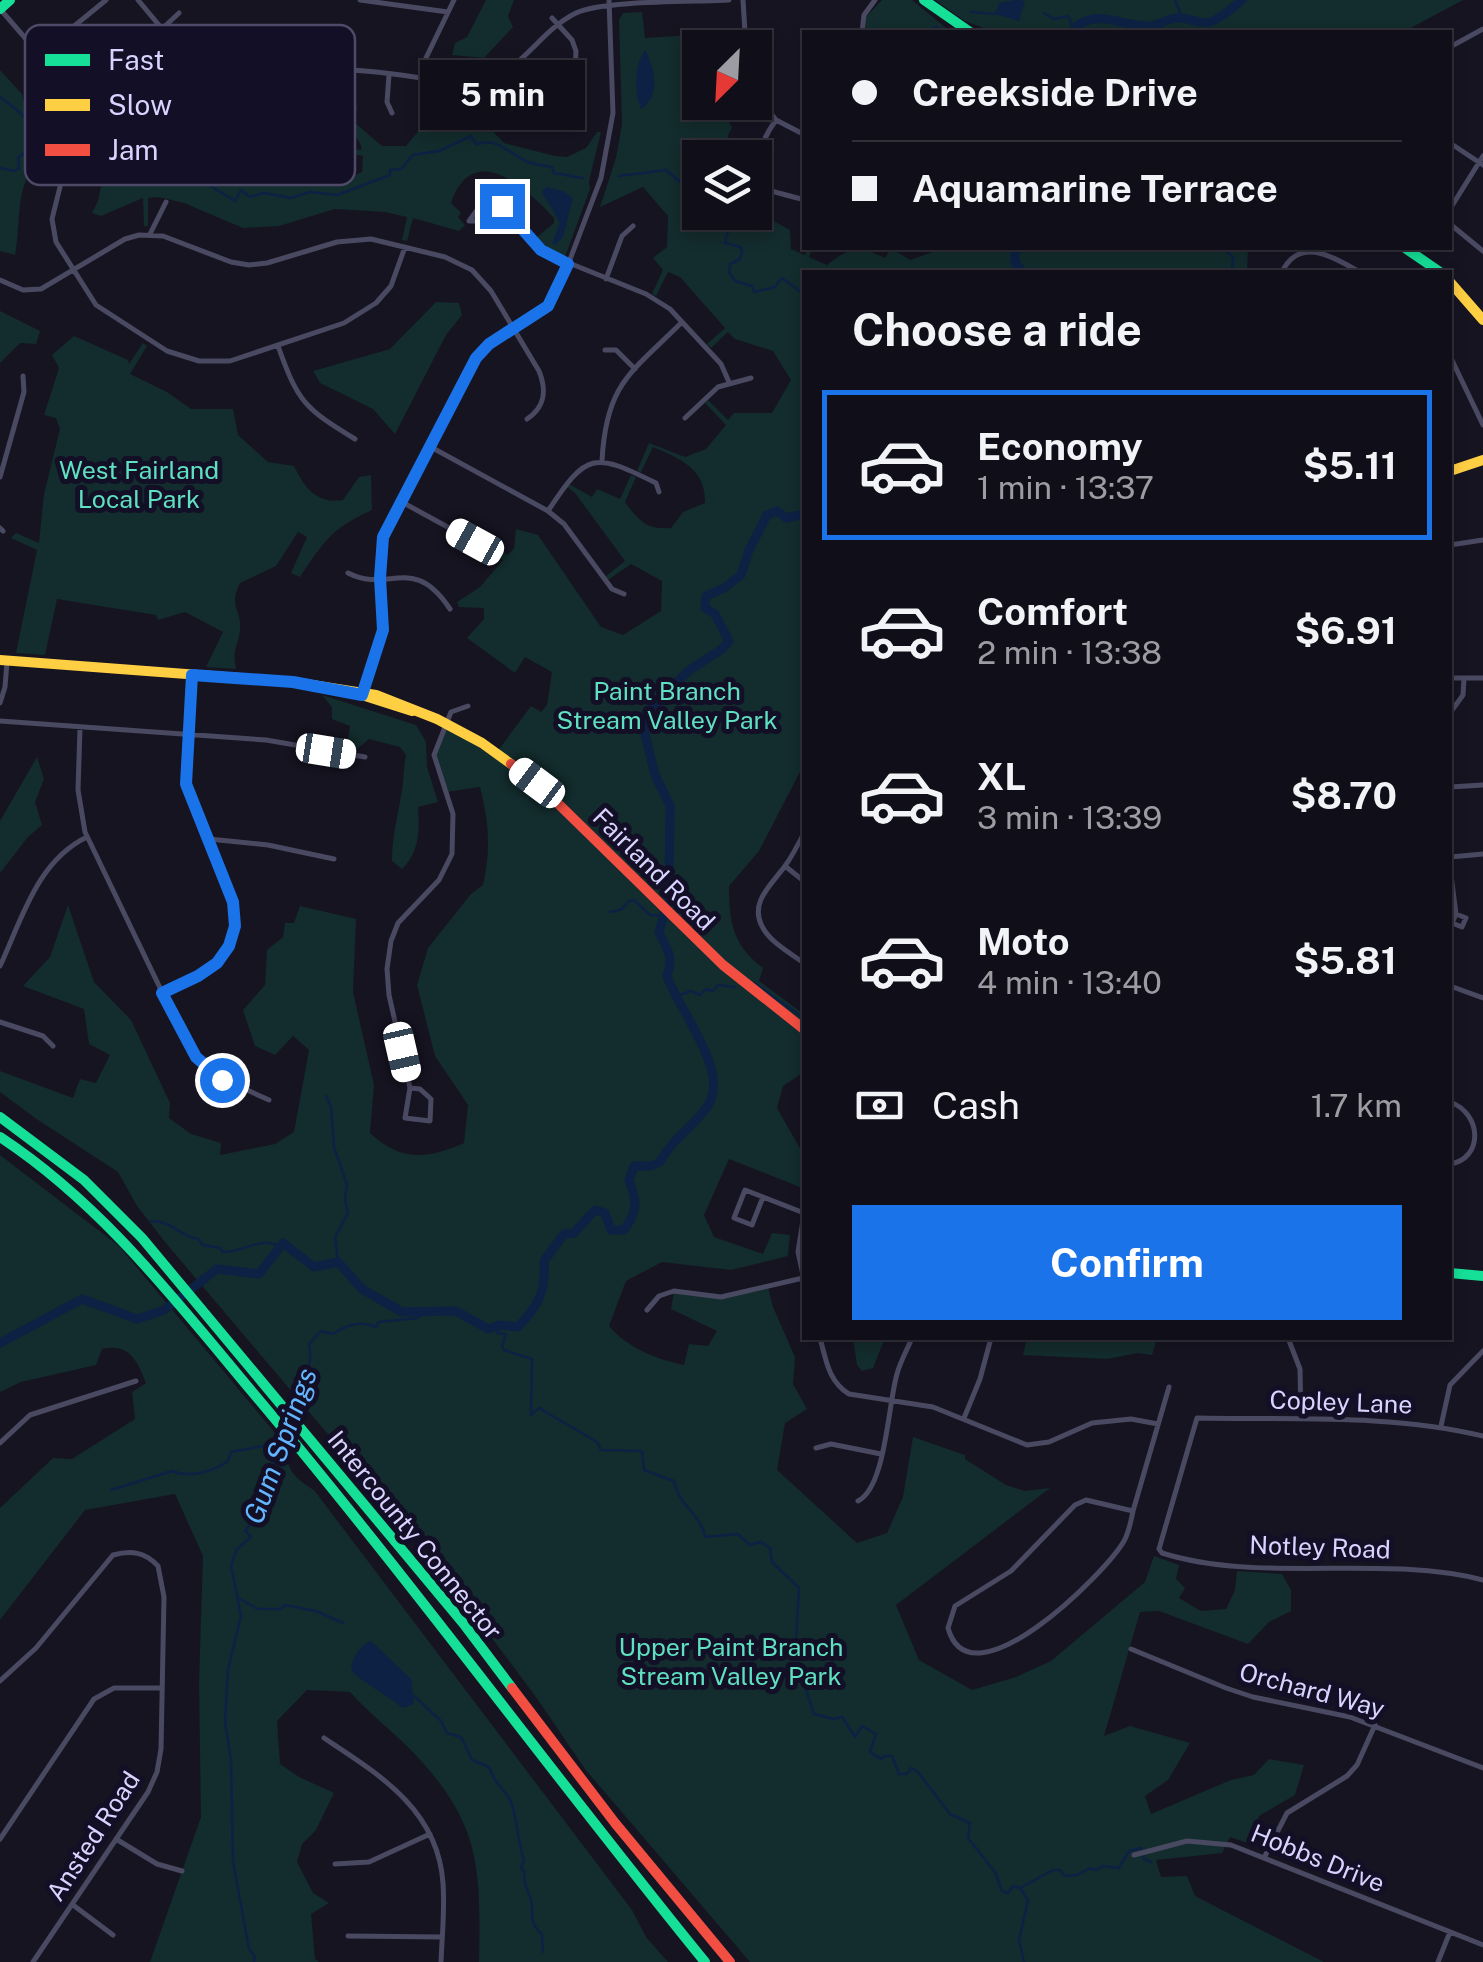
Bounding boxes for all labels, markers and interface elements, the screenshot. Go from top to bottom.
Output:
legend [25,25,355,185]
north arrow [682,30,772,120]
map controls [682,30,772,230]
text: Fast [108,43,164,76]
callout: 5 min [420,61,584,131]
text: Creekside Drive [912,70,1198,115]
text: 5 min [460,76,545,113]
text: Slow [108,88,172,121]
text: Jam [108,133,159,166]
button: layers [682,140,772,230]
text: Aquamarine Terrace [912,166,1278,211]
route end [480,184,525,229]
text: Choose a ride [852,303,1142,356]
icon: car [857,420,947,510]
text: Economy [977,424,1143,469]
text: $5.11 [1303,443,1397,488]
park label: West Fairland Local Park [59,455,219,514]
text: 1 min · 13:37 [977,469,1154,506]
car [441,514,509,570]
icon: car [857,585,947,675]
text: Comfort [977,589,1128,634]
text: $6.91 [1294,608,1397,653]
text: 2 min · 13:38 [977,634,1162,671]
park label: Paint Branch Stream Valley Park [557,676,777,735]
car [294,731,358,771]
icon: car [857,750,947,840]
car [504,753,570,813]
text: XL [977,754,1026,799]
text: $8.70 [1291,773,1397,818]
text: 3 min · 13:39 [977,799,1162,836]
street label: Fairland Road [587,802,721,936]
icon: car [857,915,947,1005]
text: Moto [977,919,1070,964]
text: $5.81 [1293,938,1397,983]
text: 4 min · 13:40 [977,964,1162,1001]
car [381,1019,423,1085]
route start [200,1058,245,1103]
icon: cash [852,1078,907,1133]
text: Cash [932,1083,1020,1128]
text: 1.7 km [1311,1087,1402,1124]
button: Confirm [852,1205,1402,1320]
water label: Gum Springs [236,1363,323,1528]
street label: Copley Lane [1269,1385,1413,1419]
street label: Intercounty Connector [322,1425,508,1645]
street label: Notley Road [1249,1530,1391,1564]
park label: Upper Paint Branch Stream Valley Park [618,1632,844,1691]
street label: Orchard Way [1236,1656,1388,1724]
street label: Ansted Road [40,1766,146,1906]
street label: Hobbs Drive [1247,1818,1389,1898]

